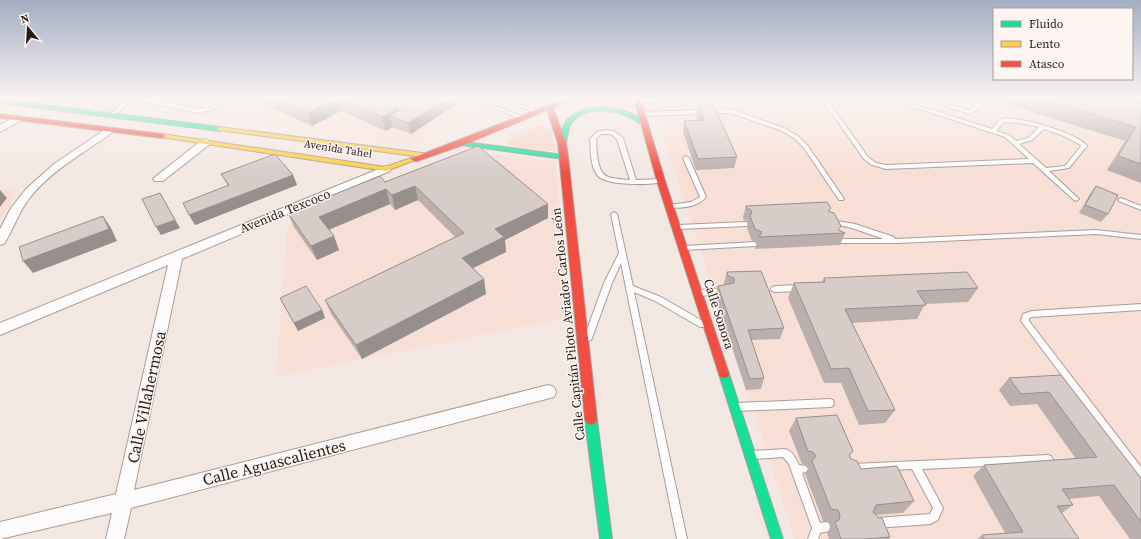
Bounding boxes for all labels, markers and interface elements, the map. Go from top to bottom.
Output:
north arrow [8,8,48,48]
legend [993,8,1133,80]
text: N [19,11,31,27]
text: Fluido [1029,16,1064,32]
text: Lento [1029,36,1060,52]
text: Atasco [1029,56,1065,72]
street label: Avenida Tahel [303,136,373,162]
street label: Avenida Texcoco [237,185,333,237]
street label: Calle Capitán Piloto Aviador Carlos León [547,207,589,441]
street label: Calle Sonora [700,277,738,352]
street label: Calle Villahermosa [121,328,171,465]
street label: Calle Aguascalientes [200,434,348,490]

